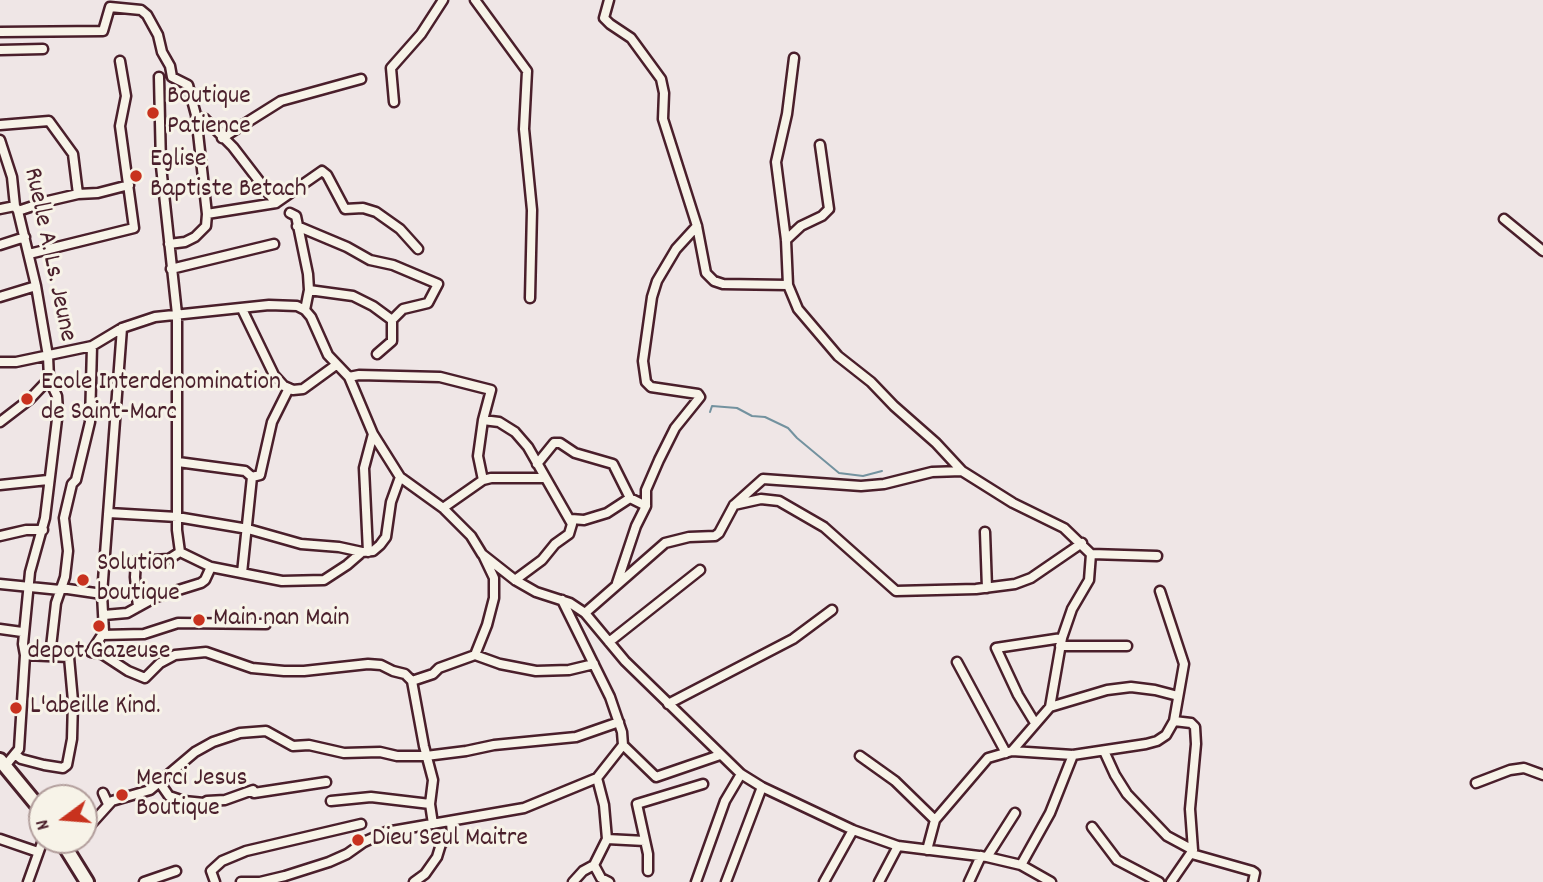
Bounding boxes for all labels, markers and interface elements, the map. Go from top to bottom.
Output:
place label: Boutique Patience [167,82,251,144]
marker: Boutique Patience [145,105,161,121]
place label: Eglise Baptiste Betach [150,145,307,206]
street label: Ruelle A. Ls. Jeune [14,165,82,345]
marker: Eglise Baptiste Betach [128,168,144,184]
place label: Ecole Interdenomination de Saint-Marc [41,368,281,430]
marker: Ecole Interdenomination de Saint-Marc [19,391,35,407]
place label: Solution boutique [97,549,180,610]
marker: Solution boutique [75,572,91,588]
place label: Main nan Main [213,604,350,636]
marker: Main nan Main [191,612,207,628]
marker: depot Gazeuse [91,618,107,634]
place label: depot Gazeuse [28,637,170,669]
place label: L'abeille Kind. [30,692,160,724]
marker: L'abeille Kind. [8,700,24,716]
place label: Merci Jesus Boutique [136,764,247,826]
north arrow [28,784,98,854]
marker: Merci Jesus Boutique [114,787,130,803]
text: N [30,816,59,833]
place label: Dieu Seul Maitre [372,824,528,856]
marker: Dieu Seul Maitre [350,832,366,848]

